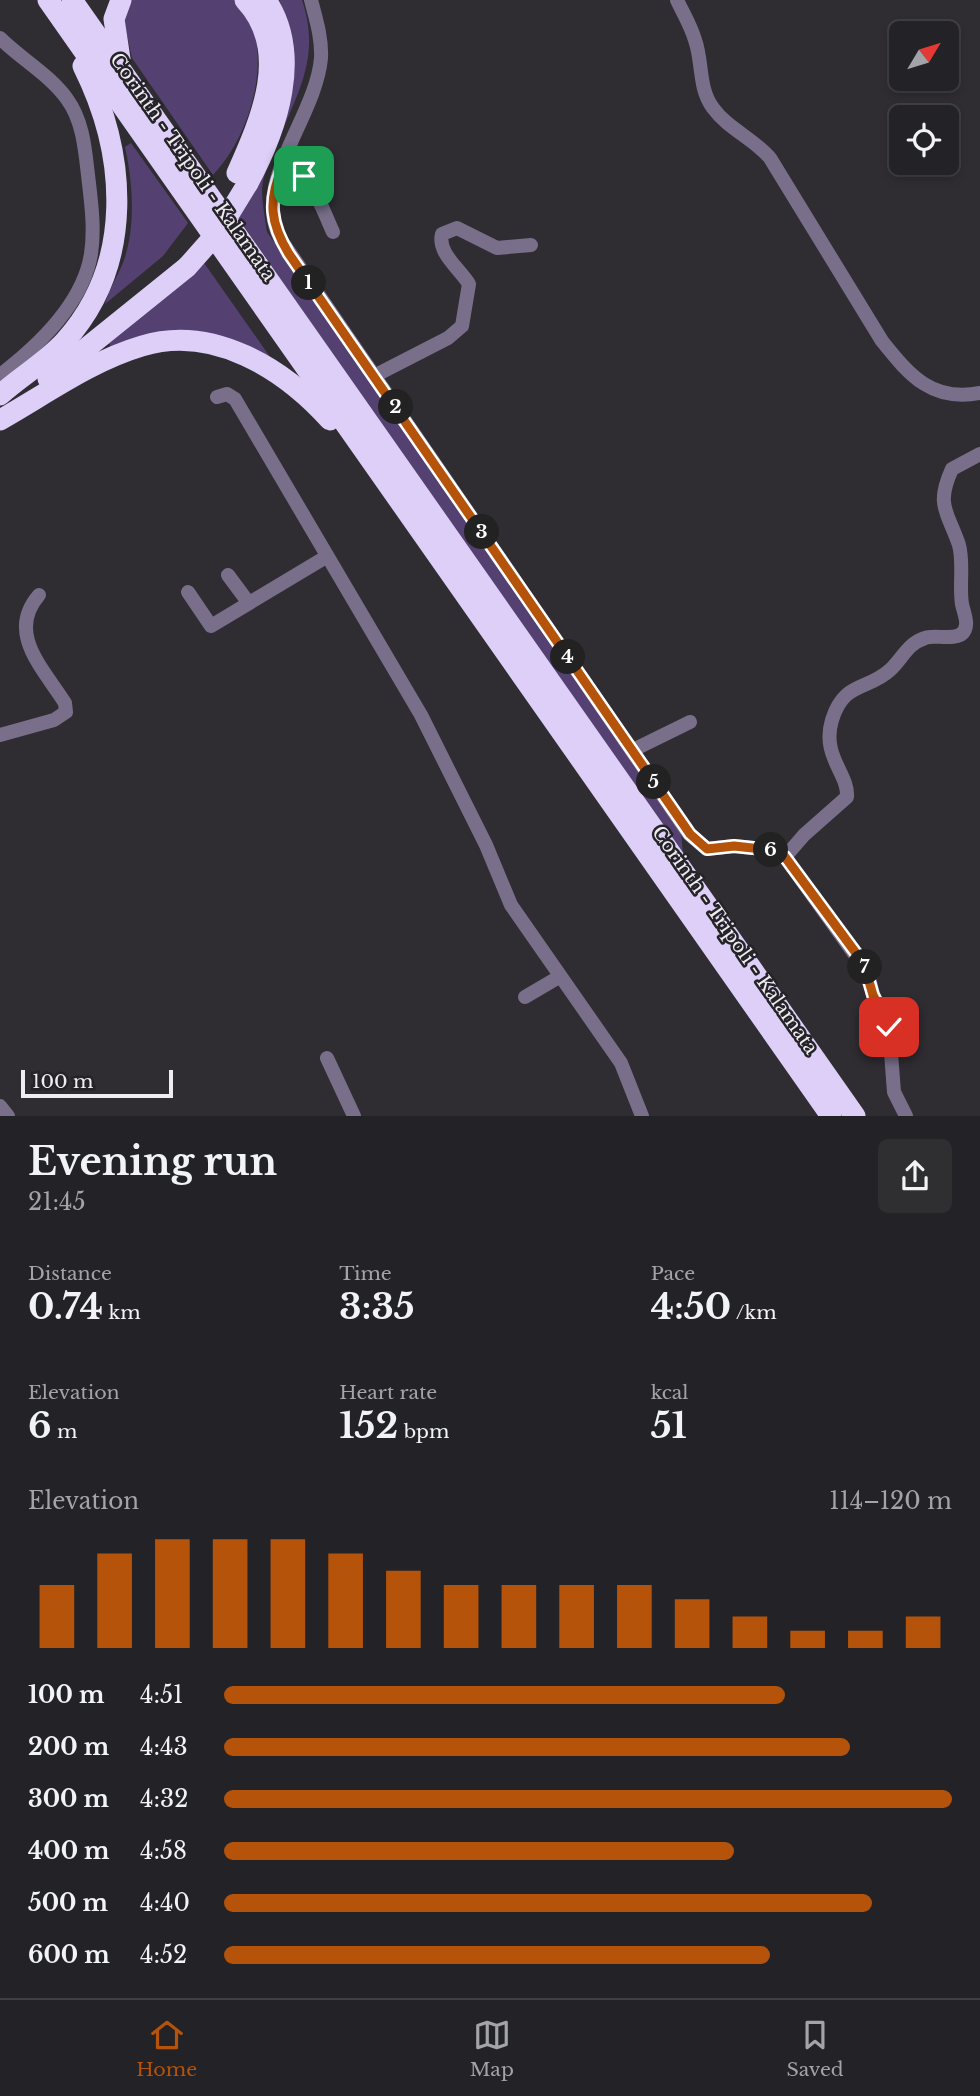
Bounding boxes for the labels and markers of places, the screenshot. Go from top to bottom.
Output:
pin [274,146,334,206]
pin: 1 [292,266,326,300]
pin: 2 [378,390,414,424]
pin: 3 [464,514,500,550]
pin: 4 [550,640,586,674]
pin: 5 [636,764,672,800]
pin: 6 [754,832,788,868]
pin: 7 [848,950,882,984]
pin [859,997,919,1057]

